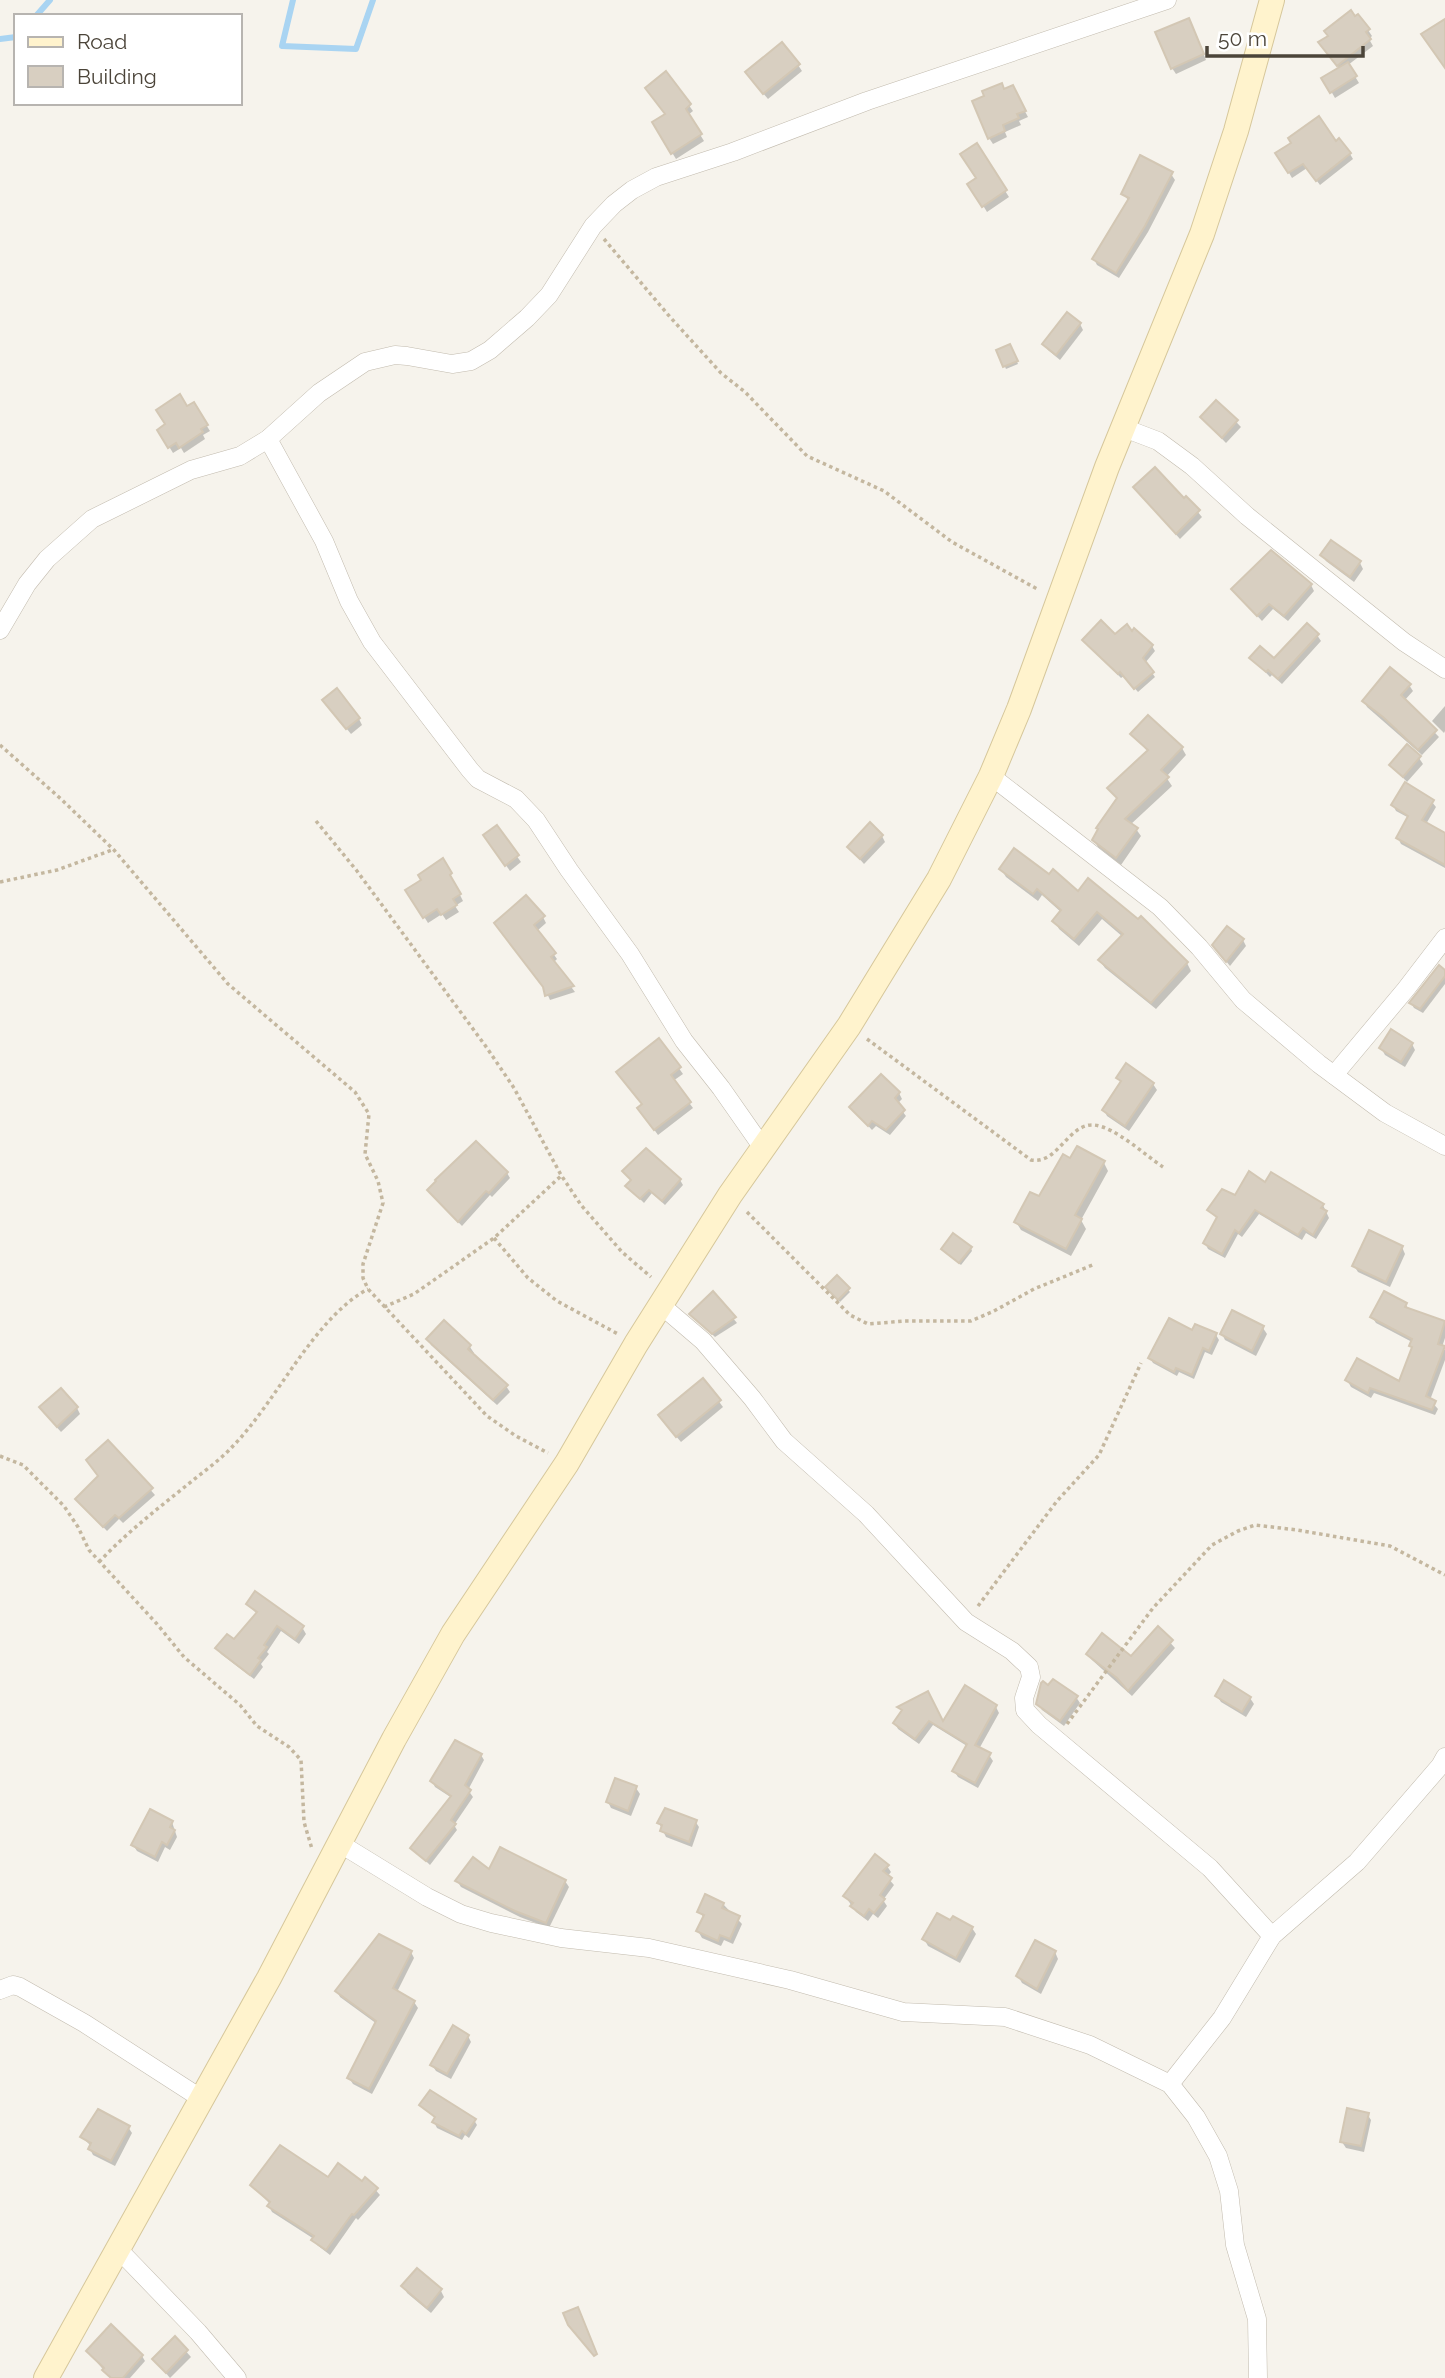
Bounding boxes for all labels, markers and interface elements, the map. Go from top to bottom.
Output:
legend [14,14,242,105]
scale bar [1207,14,1363,58]
text: 50 m [1218,26,1267,51]
text: Road [77,29,127,54]
text: Building [77,64,157,89]

